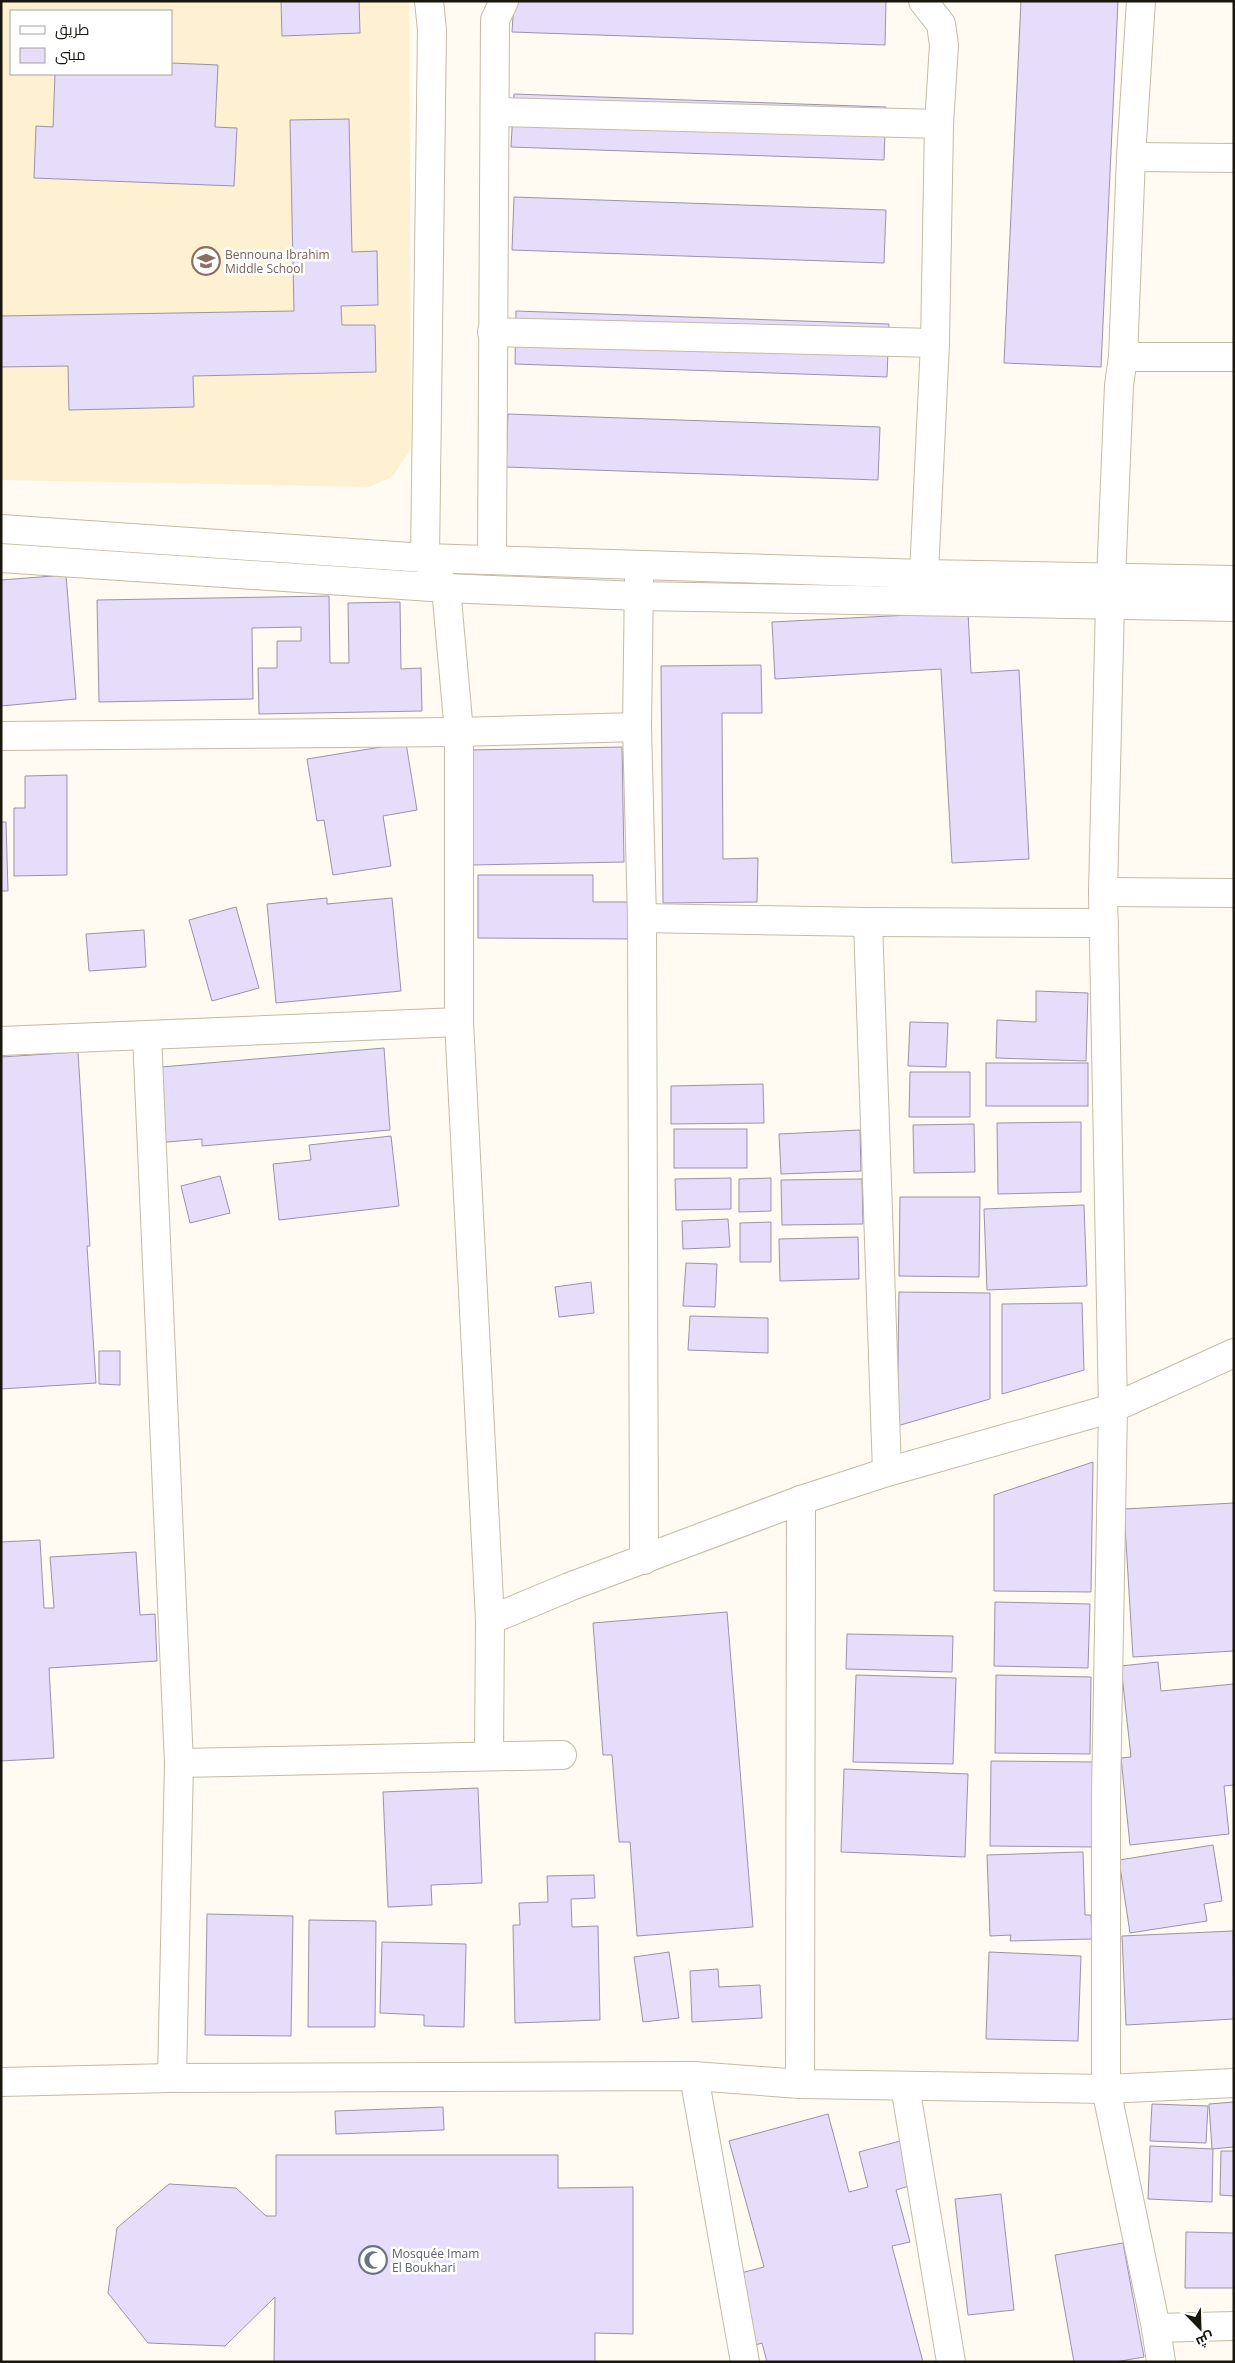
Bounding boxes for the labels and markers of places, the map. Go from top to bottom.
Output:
school or university icon: Bennouna Ibrahim Middle School [191,246,221,276]
place label: Bennouna Ibrahim Middle School [225,246,330,277]
mosque icon: Mosquée Imam El Boukhari [358,2245,388,2275]
place label: Mosquée Imam El Boukhari [392,2245,479,2276]

